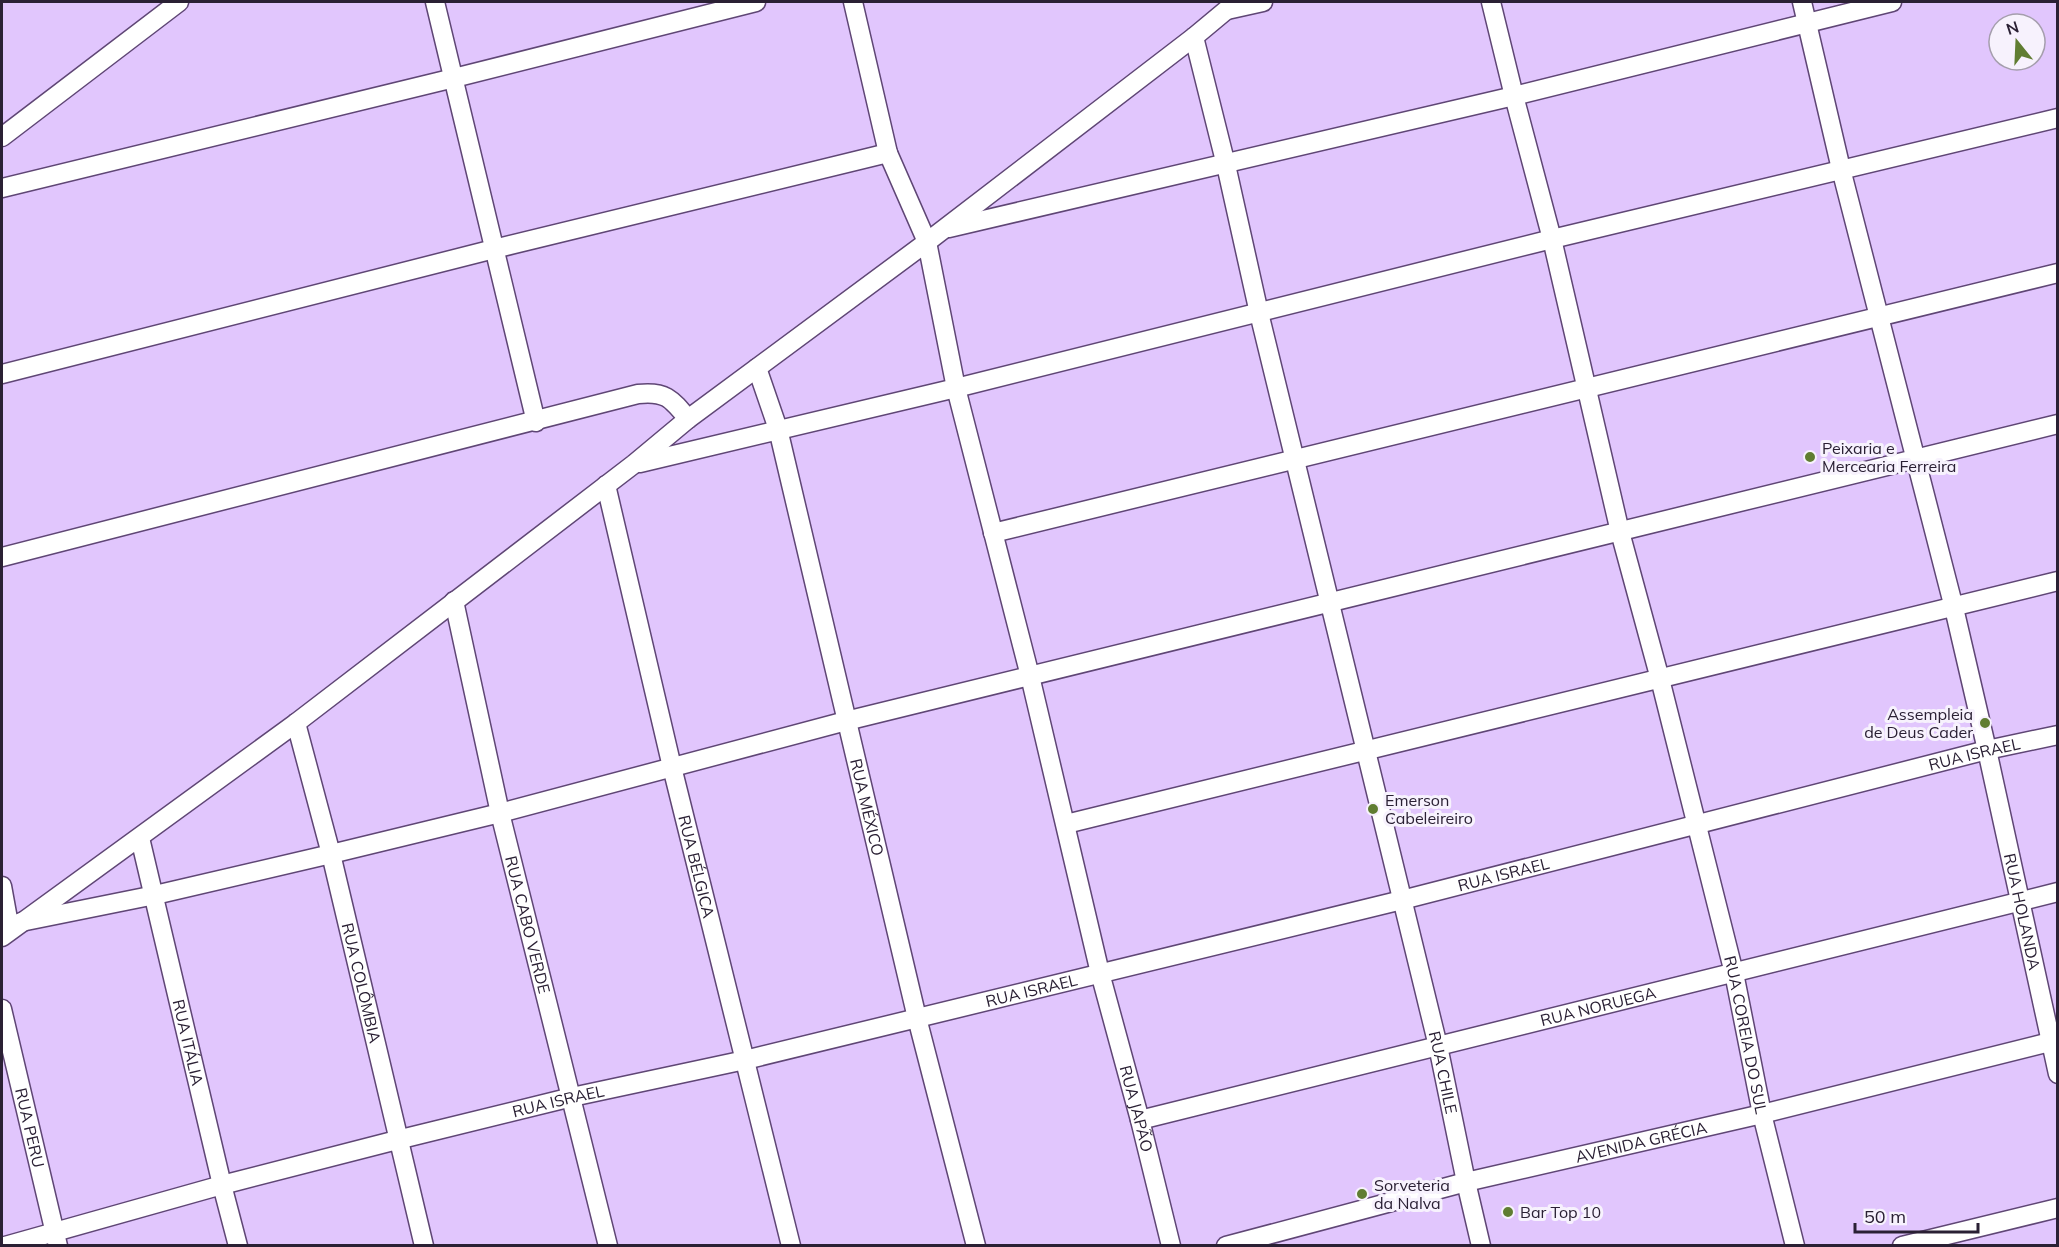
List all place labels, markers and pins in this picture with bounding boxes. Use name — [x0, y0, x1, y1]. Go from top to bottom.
place label: Peixaria e Mercearia Ferreira — [1822, 438, 1956, 476]
marker: Peixaria e Mercearia Ferreira — [1803, 450, 1817, 464]
place label: Assempleia de Deus Cader — [1864, 704, 1973, 742]
marker: Assempleia de Deus Cader — [1978, 716, 1992, 730]
place label: Emerson Cabeleireiro — [1385, 790, 1473, 828]
marker: Emerson Cabeleireiro — [1366, 802, 1380, 816]
place label: Sorveteria da Nalva — [1374, 1175, 1450, 1213]
marker: Sorveteria da Nalva — [1355, 1187, 1369, 1201]
place label: Bar Top 10 — [1520, 1202, 1601, 1222]
marker: Bar Top 10 — [1501, 1205, 1515, 1219]

